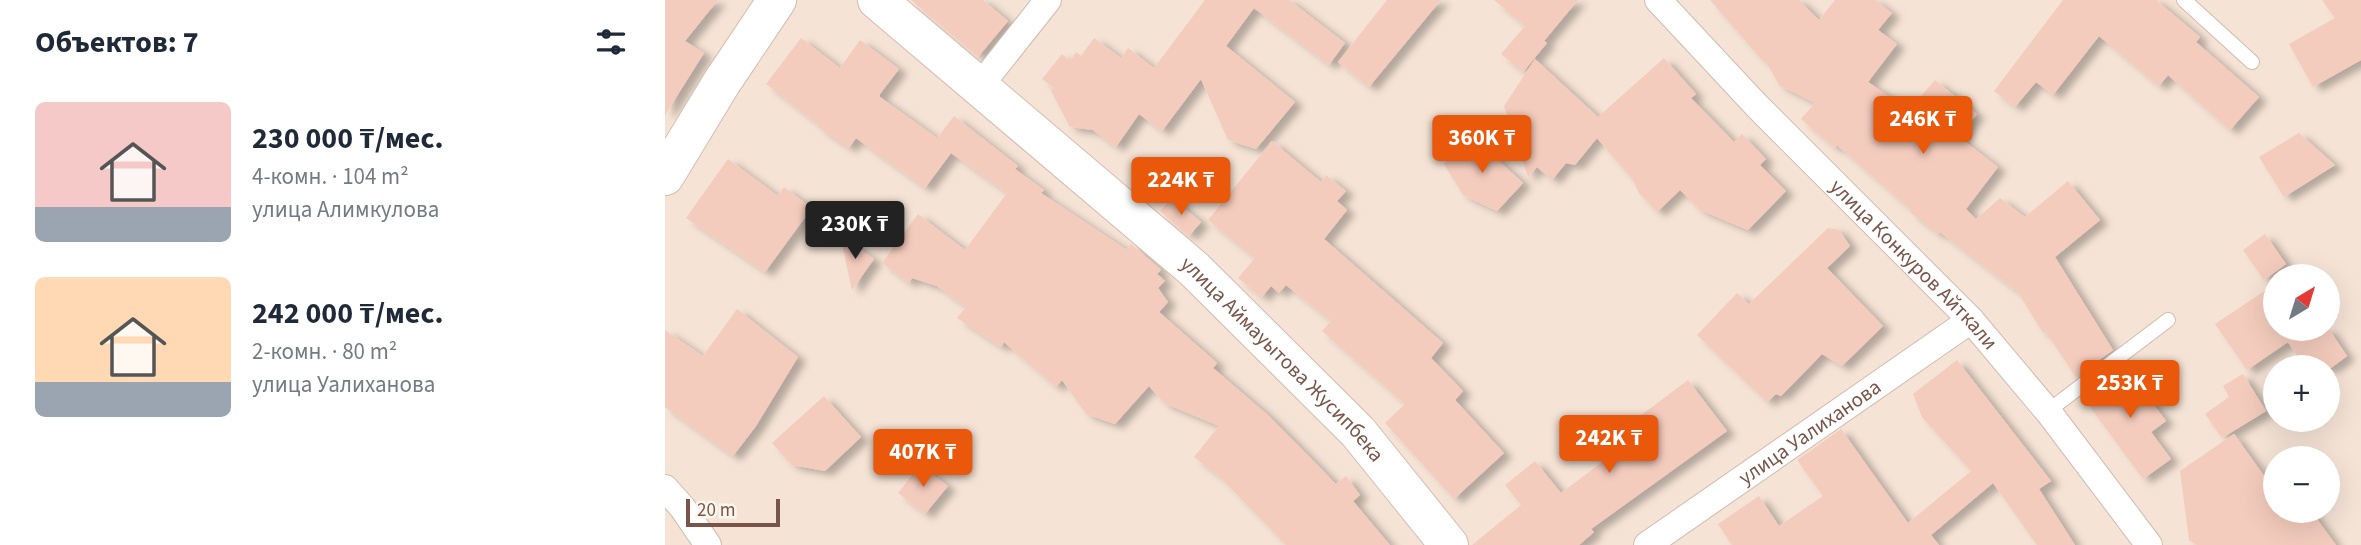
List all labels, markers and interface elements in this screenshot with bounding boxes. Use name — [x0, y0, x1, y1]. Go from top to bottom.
text: Объектов: 7 — [35, 21, 199, 64]
icon: filters — [592, 23, 630, 61]
pin: 246K ₸ — [1866, 96, 1980, 156]
text: 246K ₸ — [1889, 102, 1957, 135]
pin: 360K ₸ — [1425, 116, 1539, 175]
text: 230 000 ₸/мес. — [252, 117, 443, 160]
text: 360K ₸ — [1448, 121, 1516, 154]
icon: home — [91, 130, 175, 214]
pin: 224K ₸ — [1124, 158, 1238, 217]
text: 4-комн. · 104 m² — [252, 160, 409, 193]
text: 224K ₸ — [1147, 163, 1215, 196]
street label: улица Конкуров Айткали — [1823, 172, 2005, 356]
text: улица Алимкулова — [252, 193, 439, 226]
pin: 230K ₸ — [798, 202, 912, 261]
text: 230K ₸ — [821, 207, 889, 240]
street label: улица Аймауытова Жусипбека — [1174, 249, 1391, 468]
north arrow — [2263, 264, 2340, 341]
map controls — [2263, 264, 2340, 523]
text: 242 000 ₸/мес. — [252, 292, 443, 335]
icon: home — [91, 305, 175, 389]
text: 2-комн. · 80 m² — [252, 335, 397, 368]
button: + — [2263, 355, 2340, 432]
pin: 253K ₸ — [2073, 360, 2187, 420]
text: 253K ₸ — [2096, 366, 2164, 399]
text: улица Уалиханова — [252, 368, 435, 401]
street label: улица Уалиханова — [1732, 372, 1887, 492]
pin: 242K ₸ — [1552, 416, 1666, 475]
text: 242K ₸ — [1575, 421, 1643, 454]
pin: 407K ₸ — [866, 430, 980, 489]
text: 407K ₸ — [889, 435, 957, 468]
button: − — [2263, 446, 2340, 523]
scale bar — [686, 496, 781, 528]
text: 20 m — [697, 497, 735, 524]

